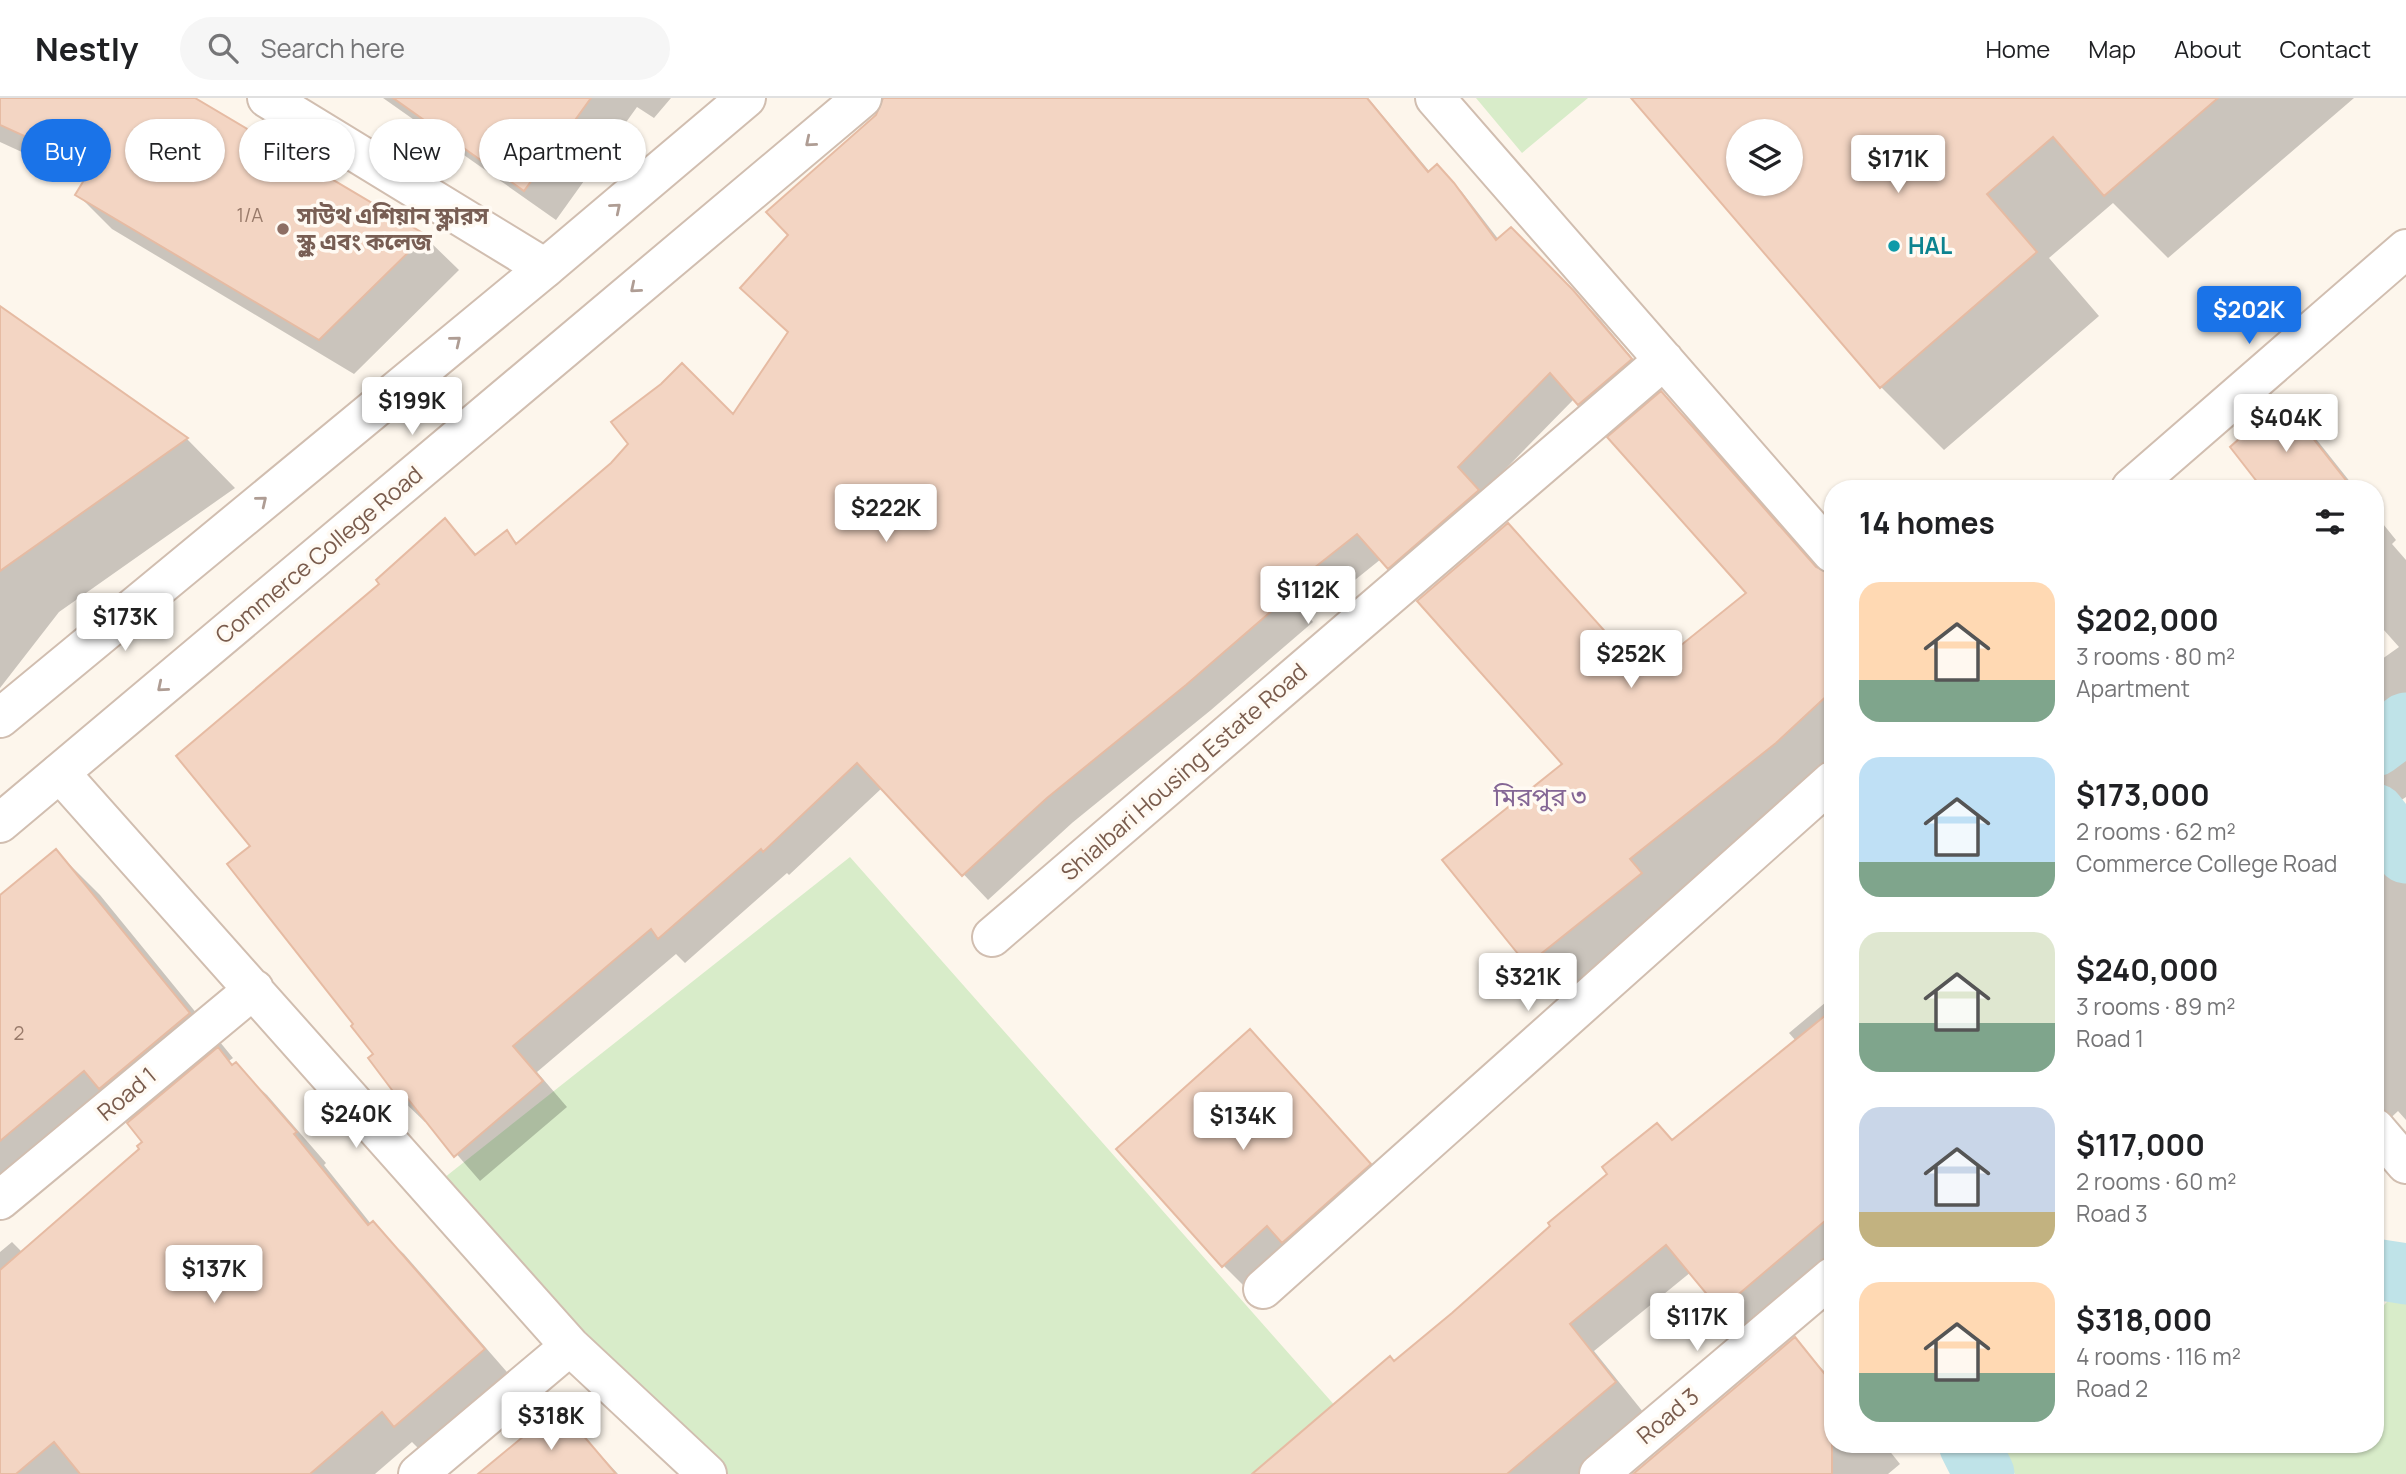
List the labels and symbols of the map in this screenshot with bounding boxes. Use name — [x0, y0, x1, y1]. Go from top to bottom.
one-way arrow — [805, 134, 818, 146]
pin: $171K — [1849, 136, 1947, 195]
place label: সাউথ এশিয়ান স্কলারস স্কুল এবং কলেজ — [296, 199, 490, 258]
house number: 1/A — [237, 202, 263, 228]
one-way arrow — [607, 204, 620, 216]
marker: সাউথ এশিয়ান স্কলারস স্কুল এবং কলেজ — [275, 221, 291, 237]
place label: HAL — [1908, 229, 1952, 261]
marker: HAL — [1886, 238, 1902, 254]
one-way arrow — [631, 280, 644, 292]
pin: $202K — [2200, 286, 2298, 346]
one-way arrow — [448, 337, 461, 349]
pin: $199K — [363, 378, 461, 437]
pin: $404K — [2237, 394, 2335, 454]
street label: Commerce College Road — [208, 458, 429, 650]
pin: $222K — [837, 484, 935, 544]
one-way arrow — [254, 497, 266, 510]
pin: $112K — [1259, 566, 1357, 626]
pin: $173K — [76, 594, 174, 653]
pin: $252K — [1582, 630, 1680, 690]
street label: Shialbari Housing Estate Road — [1053, 655, 1313, 887]
one-way arrow — [157, 679, 170, 691]
district label: মিরপুর ৩ — [1492, 778, 1587, 814]
pin: $321K — [1479, 954, 1577, 1013]
house number: 2 — [14, 1020, 24, 1046]
street label: Road 1 — [90, 1059, 163, 1127]
pin: $240K — [307, 1090, 405, 1150]
pin: $134K — [1194, 1093, 1292, 1152]
pin: $137K — [165, 1246, 263, 1305]
pin: $117K — [1648, 1294, 1746, 1353]
street label: Road 3 — [1630, 1380, 1705, 1451]
pin: $318K — [502, 1392, 600, 1452]

